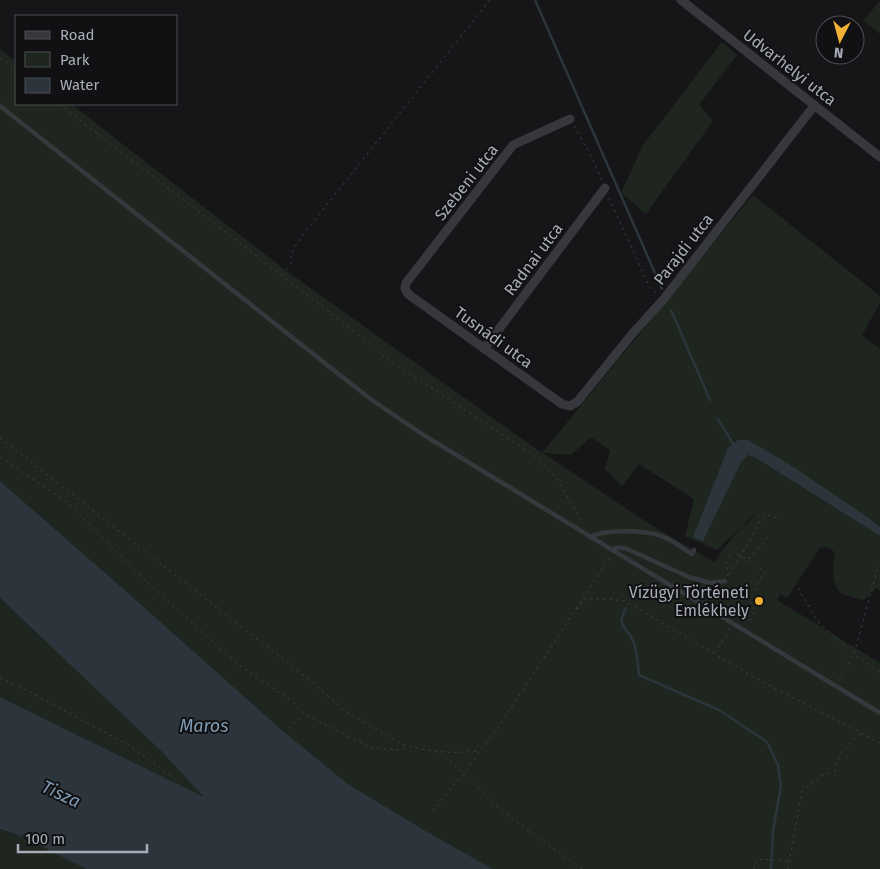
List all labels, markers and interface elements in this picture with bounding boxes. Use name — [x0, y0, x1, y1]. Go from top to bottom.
legend — [15, 15, 178, 105]
north arrow — [815, 15, 865, 65]
street label: Udvarhelyi utca — [739, 25, 840, 110]
text: Road — [60, 26, 95, 44]
text: N — [833, 43, 844, 61]
text: Park — [60, 51, 90, 69]
text: Water — [60, 76, 99, 94]
street label: Szebeni utca — [431, 140, 502, 224]
street label: Parajdi utca — [650, 210, 717, 289]
street label: Radnai utca — [500, 219, 567, 299]
street label: Tusnádi utca — [451, 303, 536, 372]
place label: Vízügyi Történeti Emlékhely — [629, 583, 749, 620]
marker: Vízügyi Történeti Emlékhely — [753, 595, 765, 607]
water label: Maros — [179, 715, 229, 737]
water label: Tisza — [38, 775, 84, 813]
scale bar — [18, 822, 146, 854]
text: 100 m — [25, 830, 65, 848]

